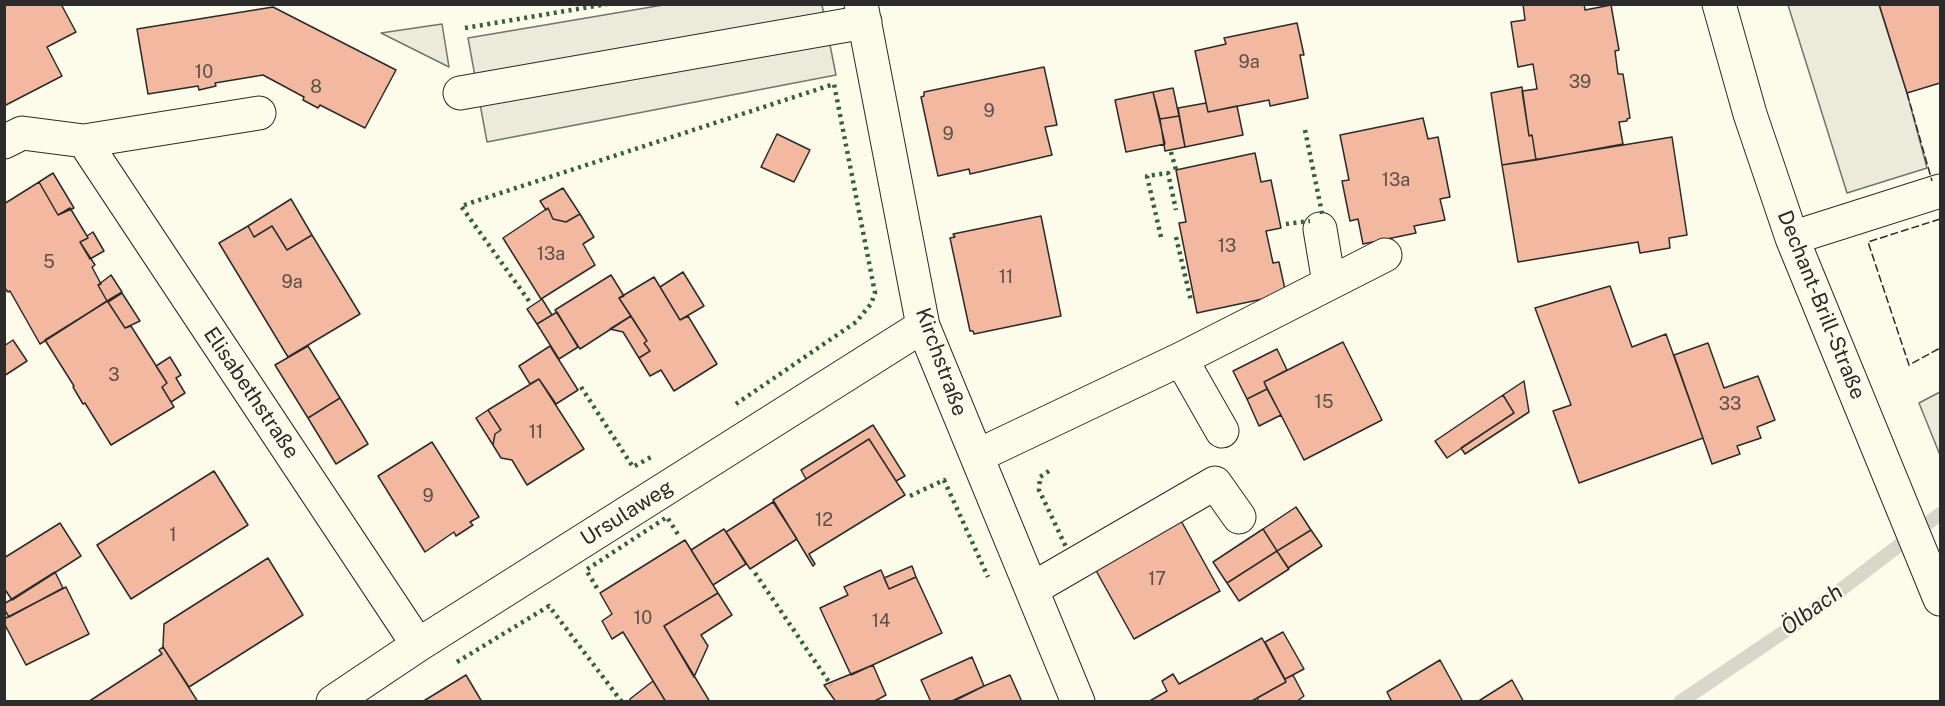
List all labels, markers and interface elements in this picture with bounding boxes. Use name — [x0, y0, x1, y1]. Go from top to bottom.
house number: 9a — [1238, 51, 1260, 73]
house number: 10 — [195, 61, 213, 83]
house number: 39 — [1569, 71, 1591, 93]
house number: 8 — [310, 76, 322, 98]
house number: 9 — [983, 100, 995, 122]
house number: 9 — [942, 123, 954, 145]
house number: 13a — [1382, 169, 1410, 191]
street label: Dechant-Brill-Straße — [1772, 207, 1870, 403]
house number: 13 — [1218, 235, 1236, 257]
house number: 13a — [537, 243, 565, 265]
house number: 5 — [43, 251, 55, 273]
house number: 11 — [999, 266, 1013, 288]
house number: 9a — [281, 271, 303, 293]
street label: Kirchstraße — [910, 304, 972, 420]
street label: Elisabethstraße — [198, 323, 304, 463]
house number: 3 — [108, 364, 120, 386]
house number: 15 — [1315, 391, 1333, 413]
house number: 33 — [1719, 393, 1741, 415]
house number: 11 — [529, 421, 543, 443]
street label: Ursulaweg — [576, 475, 678, 551]
house number: 9 — [422, 485, 434, 507]
house number: 12 — [815, 509, 833, 531]
house number: 1 — [169, 524, 177, 546]
house number: 17 — [1148, 568, 1166, 590]
water label: Ölbach — [1776, 579, 1848, 641]
house number: 10 — [634, 607, 652, 629]
house number: 14 — [872, 610, 890, 632]

